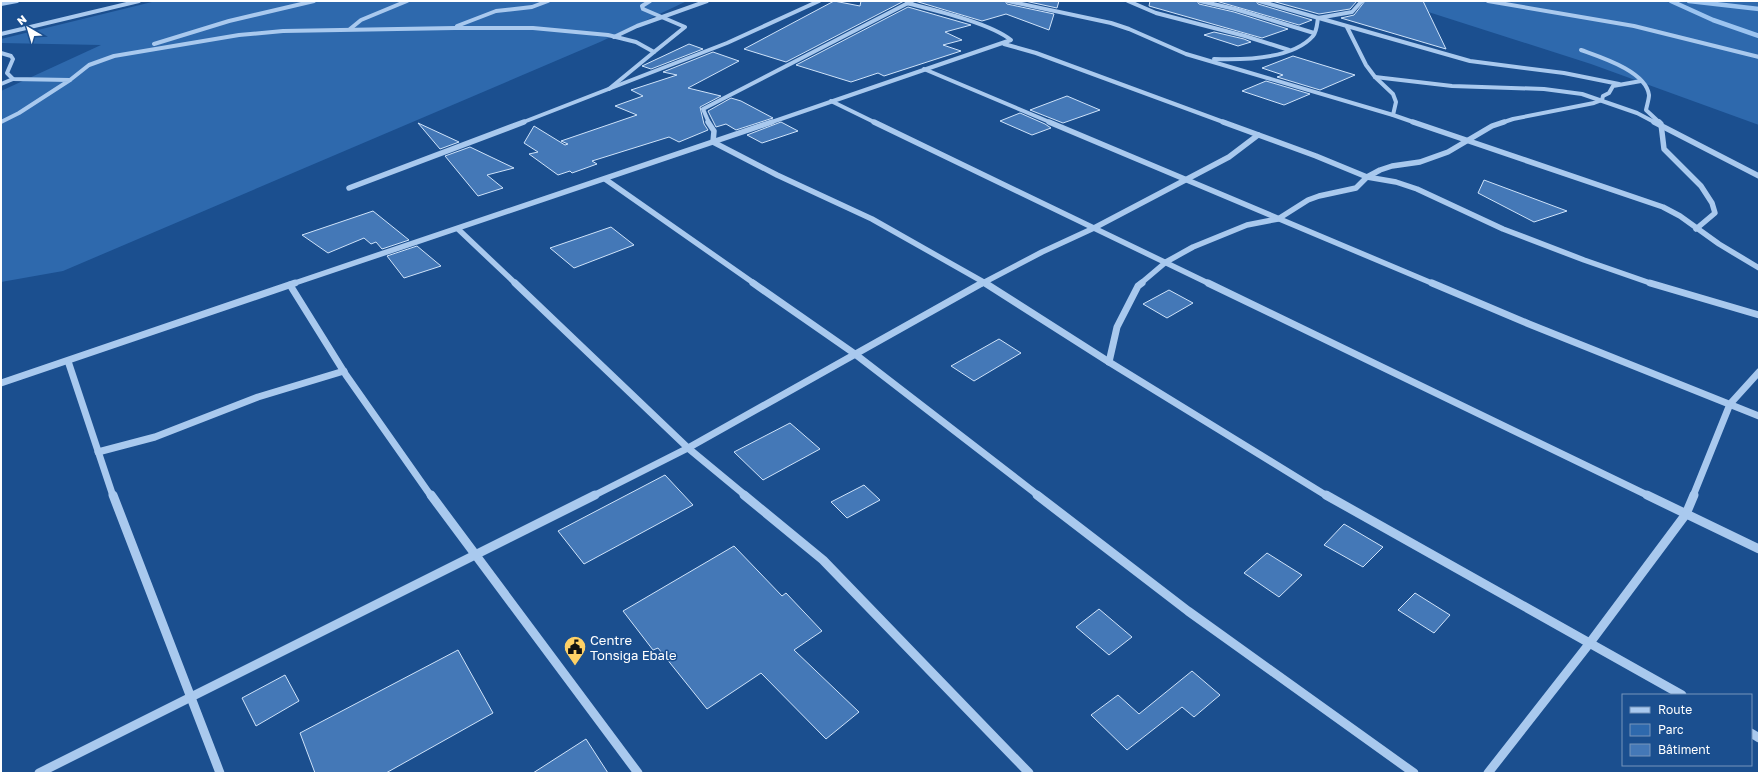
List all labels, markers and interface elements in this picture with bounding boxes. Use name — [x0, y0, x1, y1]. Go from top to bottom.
north arrow — [8, 8, 48, 48]
text: N — [14, 12, 29, 27]
place label: Centre Tonsiga Ebale — [590, 632, 677, 663]
public building icon: Centre Tonsiga Ebale — [562, 634, 588, 667]
legend — [1622, 694, 1752, 766]
text: Route — [1658, 702, 1692, 717]
text: Parc — [1658, 722, 1684, 737]
text: Bâtiment — [1658, 742, 1711, 757]

